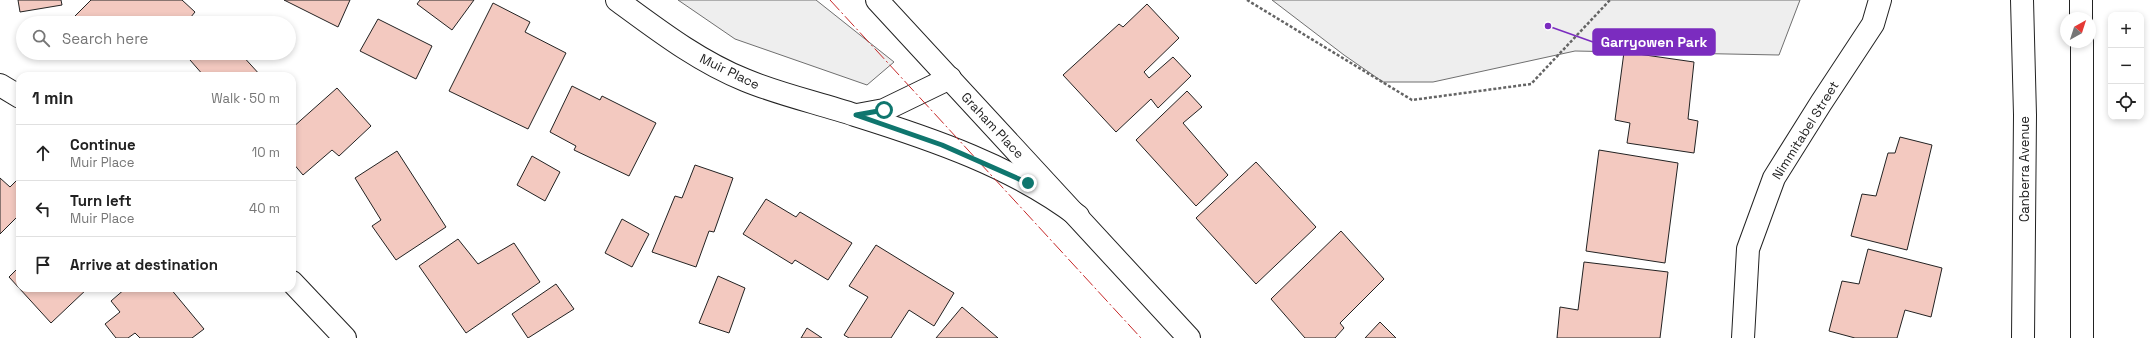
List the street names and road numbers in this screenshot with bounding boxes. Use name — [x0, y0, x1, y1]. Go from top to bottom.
street label: Muir Place — [697, 50, 762, 93]
street label: Nimmitabel Street — [1768, 78, 1843, 183]
street label: Graham Place — [958, 89, 1028, 162]
street label: Canberra Avenue — [2016, 116, 2033, 222]

